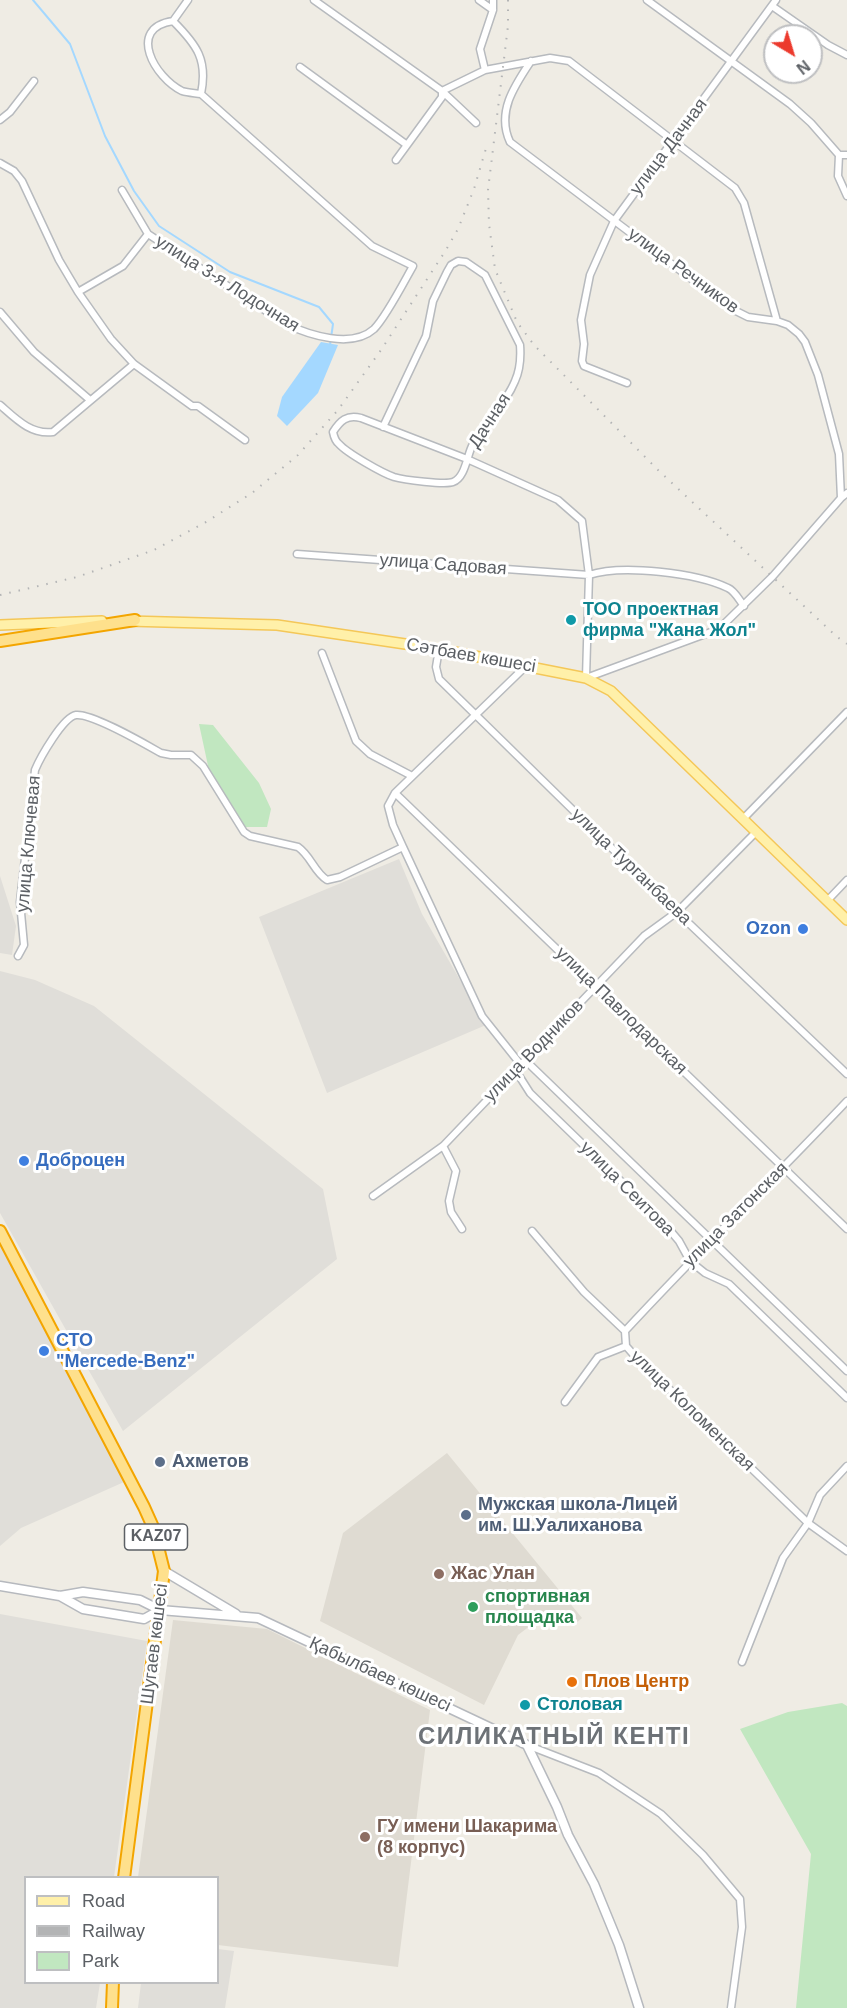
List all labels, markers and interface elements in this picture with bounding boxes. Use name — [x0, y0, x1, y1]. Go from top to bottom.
north arrow — [763, 24, 823, 84]
text: N — [793, 57, 813, 77]
street label: улица Дачная — [626, 94, 712, 200]
street label: улица Речников — [623, 223, 743, 319]
street label: улица 3-я Лодочная — [151, 231, 303, 337]
street label: Дачная — [464, 390, 516, 452]
street label: улица Садовая — [379, 550, 507, 580]
place label: ТОО проектная фирма "Жана Жол" — [583, 599, 756, 642]
marker: ТОО проектная фирма "Жана Жол" — [564, 613, 578, 627]
street label: Сәтбаев көшесі — [405, 634, 537, 678]
street label: улица Ключевая — [12, 775, 46, 913]
street label: улица Турганбаева — [566, 804, 696, 930]
place label: Ozon — [746, 918, 791, 940]
marker: Ozon — [796, 922, 810, 936]
street label: улица Павлодарская — [551, 943, 691, 1079]
street label: улица Водников — [480, 995, 588, 1107]
street label: улица Сеитова — [575, 1137, 679, 1241]
place label: Доброцен — [36, 1150, 125, 1172]
marker: Доброцен — [17, 1154, 31, 1168]
street label: улица Затонская — [679, 1158, 793, 1272]
place label: СТО "Mercede-Benz" — [56, 1330, 195, 1372]
marker: СТО "Mercede-Benz" — [37, 1344, 51, 1358]
street label: улица Коломенская — [625, 1346, 759, 1476]
place label: Ахметов — [172, 1451, 249, 1473]
marker: Ахметов — [153, 1455, 167, 1469]
place label: Мужская школа-Лицей им. Ш.Уалиханова — [478, 1494, 678, 1537]
marker: Мужская школа-Лицей им. Ш.Уалиханова — [459, 1508, 473, 1522]
road number: KAZ07 — [124, 1524, 188, 1550]
place label: Жас Улан — [451, 1563, 535, 1585]
marker: Жас Улан — [432, 1567, 446, 1581]
street label: Шугаев көшесі — [137, 1582, 173, 1706]
place label: спортивная площадка — [485, 1586, 590, 1628]
marker: спортивная площадка — [466, 1600, 480, 1614]
street label: Қабылбаев көшесі — [306, 1633, 454, 1717]
place label: Плов Центр — [584, 1671, 689, 1693]
marker: Плов Центр — [565, 1675, 579, 1689]
place label: Столовая — [537, 1694, 623, 1716]
marker: Столовая — [518, 1698, 532, 1712]
district label: СИЛИКАТНЫЙ КЕНТІ — [418, 1723, 690, 1751]
place label: ГУ имени Шакарима (8 корпус) — [377, 1816, 557, 1858]
marker: ГУ имени Шакарима (8 корпус) — [358, 1830, 372, 1844]
legend — [24, 1876, 219, 1984]
text: Road — [82, 1891, 125, 1911]
text: Railway — [82, 1921, 145, 1941]
text: Park — [82, 1951, 119, 1971]

